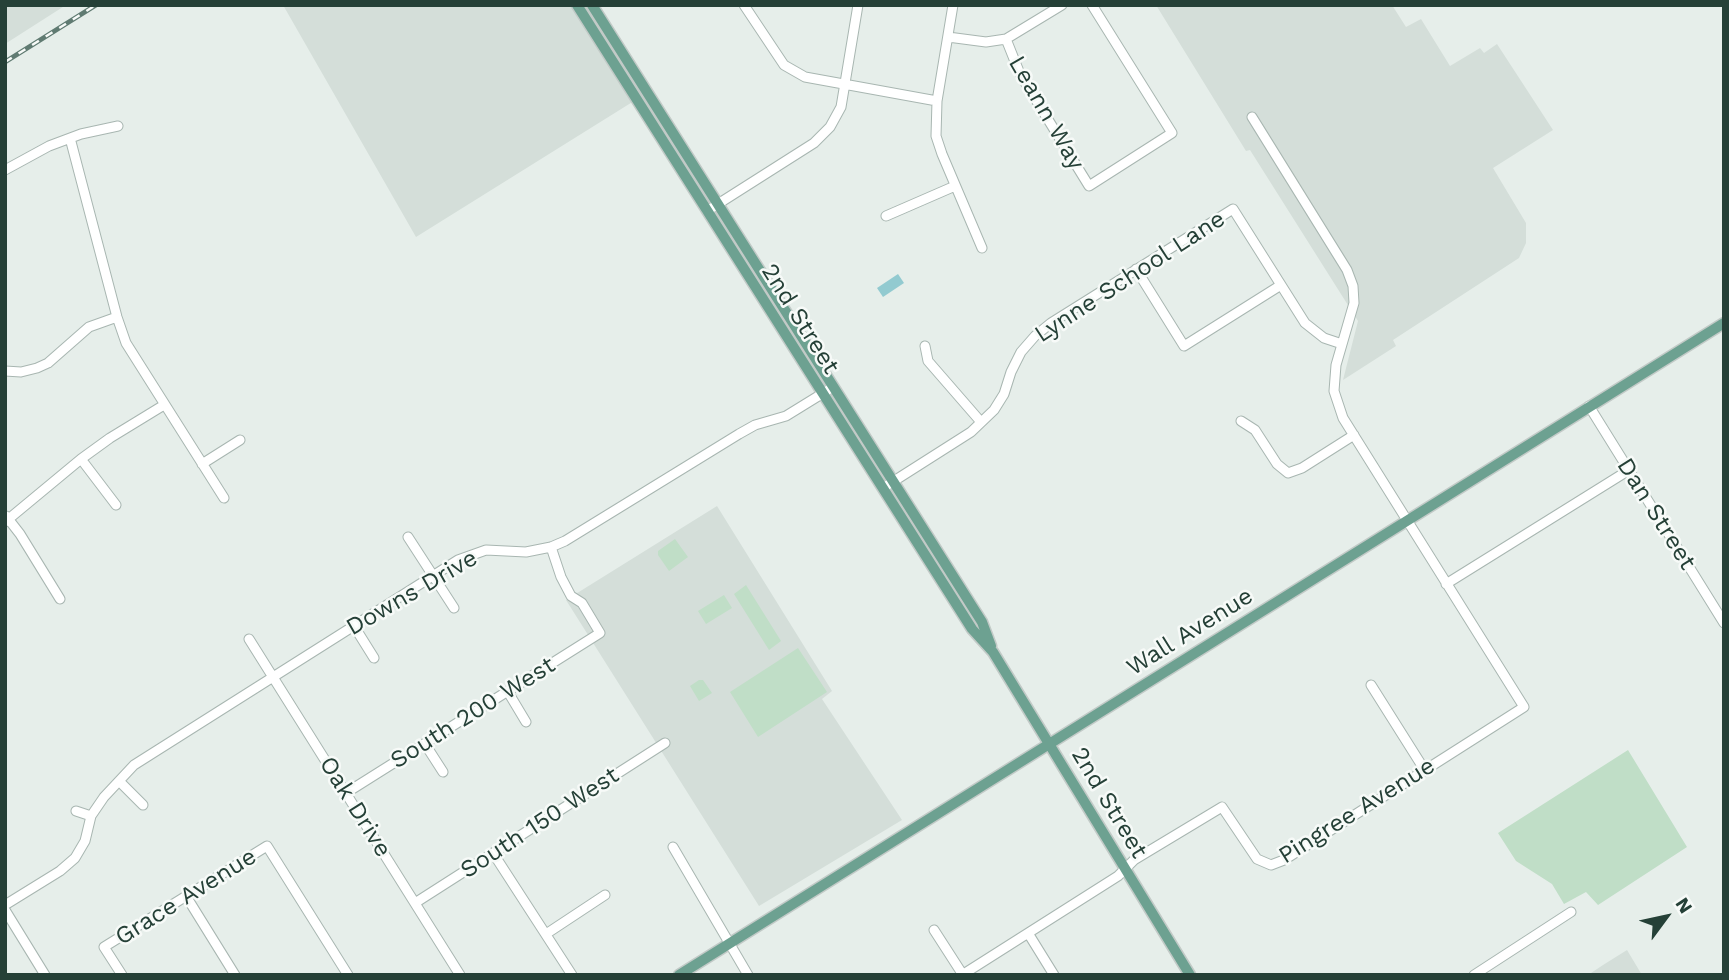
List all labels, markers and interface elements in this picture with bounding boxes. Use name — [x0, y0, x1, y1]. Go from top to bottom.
street label: Leann Way — [1002, 51, 1090, 175]
street label: Lynne School Lane — [1029, 205, 1231, 349]
street label: 2nd Street — [755, 259, 845, 379]
street label: Dan Street — [1610, 453, 1702, 575]
street label: Downs Drive — [341, 544, 483, 642]
street label: Wall Avenue — [1122, 582, 1258, 682]
street label: South 200 West — [385, 651, 561, 775]
street label: 2nd Street — [1065, 742, 1153, 864]
street label: Oak Drive — [313, 751, 397, 863]
street label: Pingree Avenue — [1274, 751, 1440, 871]
street label: South 150 West — [455, 761, 625, 885]
street label: Grace Avenue — [110, 842, 262, 952]
north arrow — [1631, 882, 1701, 952]
text: N — [1671, 893, 1698, 917]

